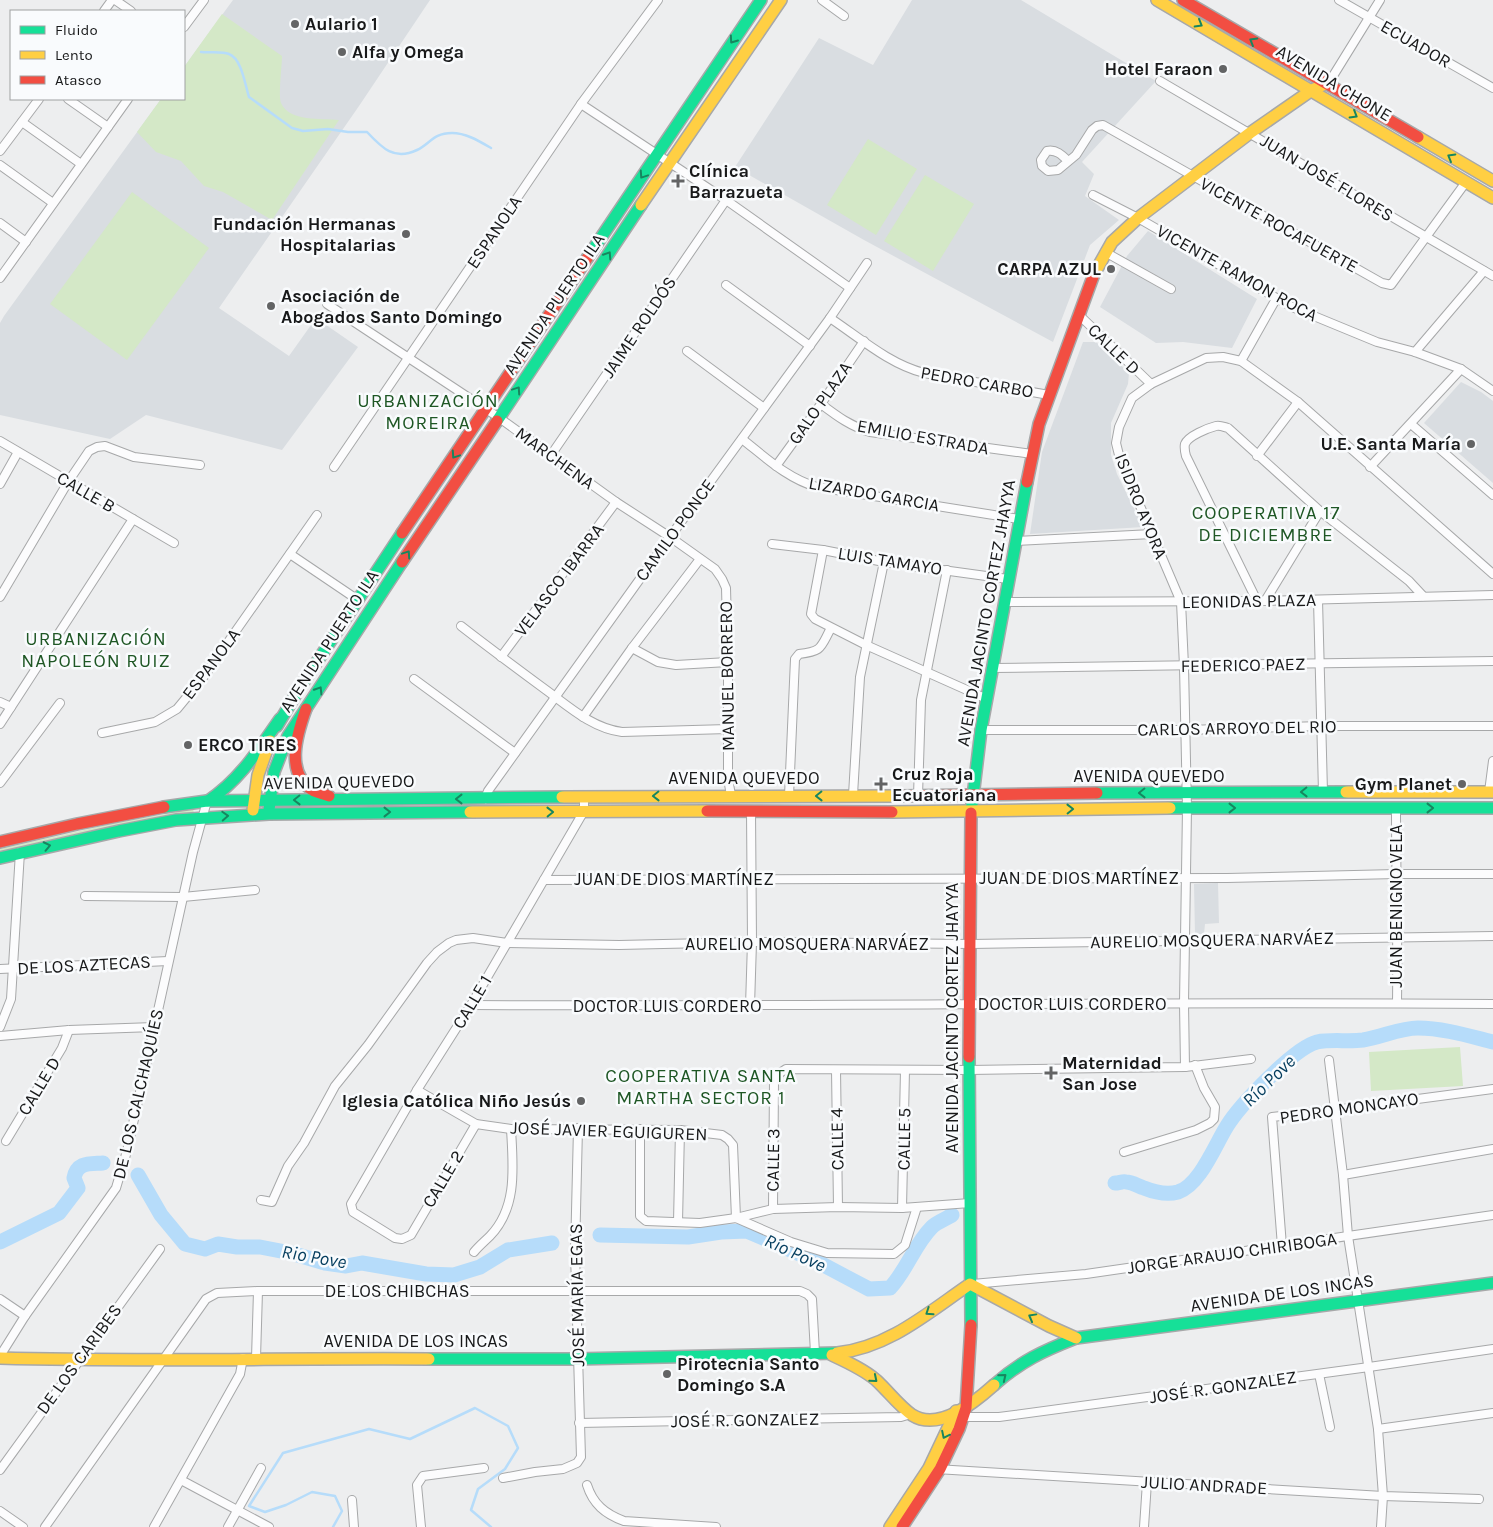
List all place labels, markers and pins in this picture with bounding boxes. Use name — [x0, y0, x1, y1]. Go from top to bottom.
place label: Aulario 1 — [305, 13, 378, 35]
marker: Aulario 1 — [289, 18, 301, 30]
place label: Alfa y Omega — [352, 41, 464, 63]
marker: Alfa y Omega — [336, 46, 348, 58]
place label: Hotel Faraon — [1105, 58, 1213, 80]
marker: Hotel Faraon — [1217, 63, 1229, 75]
place label: Clínica Barrazueta — [689, 160, 783, 203]
marker: Clínica Barrazueta — [671, 174, 685, 188]
place label: Fundación Hermanas Hospitalarias — [213, 213, 396, 256]
marker: Fundación Hermanas Hospitalarias — [400, 228, 412, 240]
place label: CARPA AZUL — [997, 258, 1101, 280]
marker: CARPA AZUL — [1105, 263, 1117, 275]
place label: Asociación de Abogados Santo Domingo — [281, 285, 502, 328]
marker: Asociación de Abogados Santo Domingo — [265, 300, 277, 312]
place label: U.E. Santa María — [1321, 433, 1461, 455]
marker: U.E. Santa María — [1465, 438, 1477, 450]
place label: ERCO TIRES — [198, 734, 297, 756]
marker: ERCO TIRES — [182, 739, 194, 751]
place label: Cruz Roja Ecuatoriana — [892, 763, 996, 806]
place label: Gym Planet — [1355, 773, 1452, 795]
marker: Cruz Roja Ecuatoriana — [874, 777, 888, 791]
marker: Gym Planet — [1456, 778, 1468, 790]
place label: Maternidad San Jose — [1062, 1052, 1162, 1095]
marker: Maternidad San Jose — [1044, 1066, 1058, 1080]
place label: Iglesia Católica Niño Jesús — [342, 1090, 571, 1112]
marker: Iglesia Católica Niño Jesús — [575, 1095, 587, 1107]
place label: Pirotecnia Santo Domingo S.A — [677, 1353, 820, 1396]
marker: Pirotecnia Santo Domingo S.A — [661, 1368, 673, 1380]

